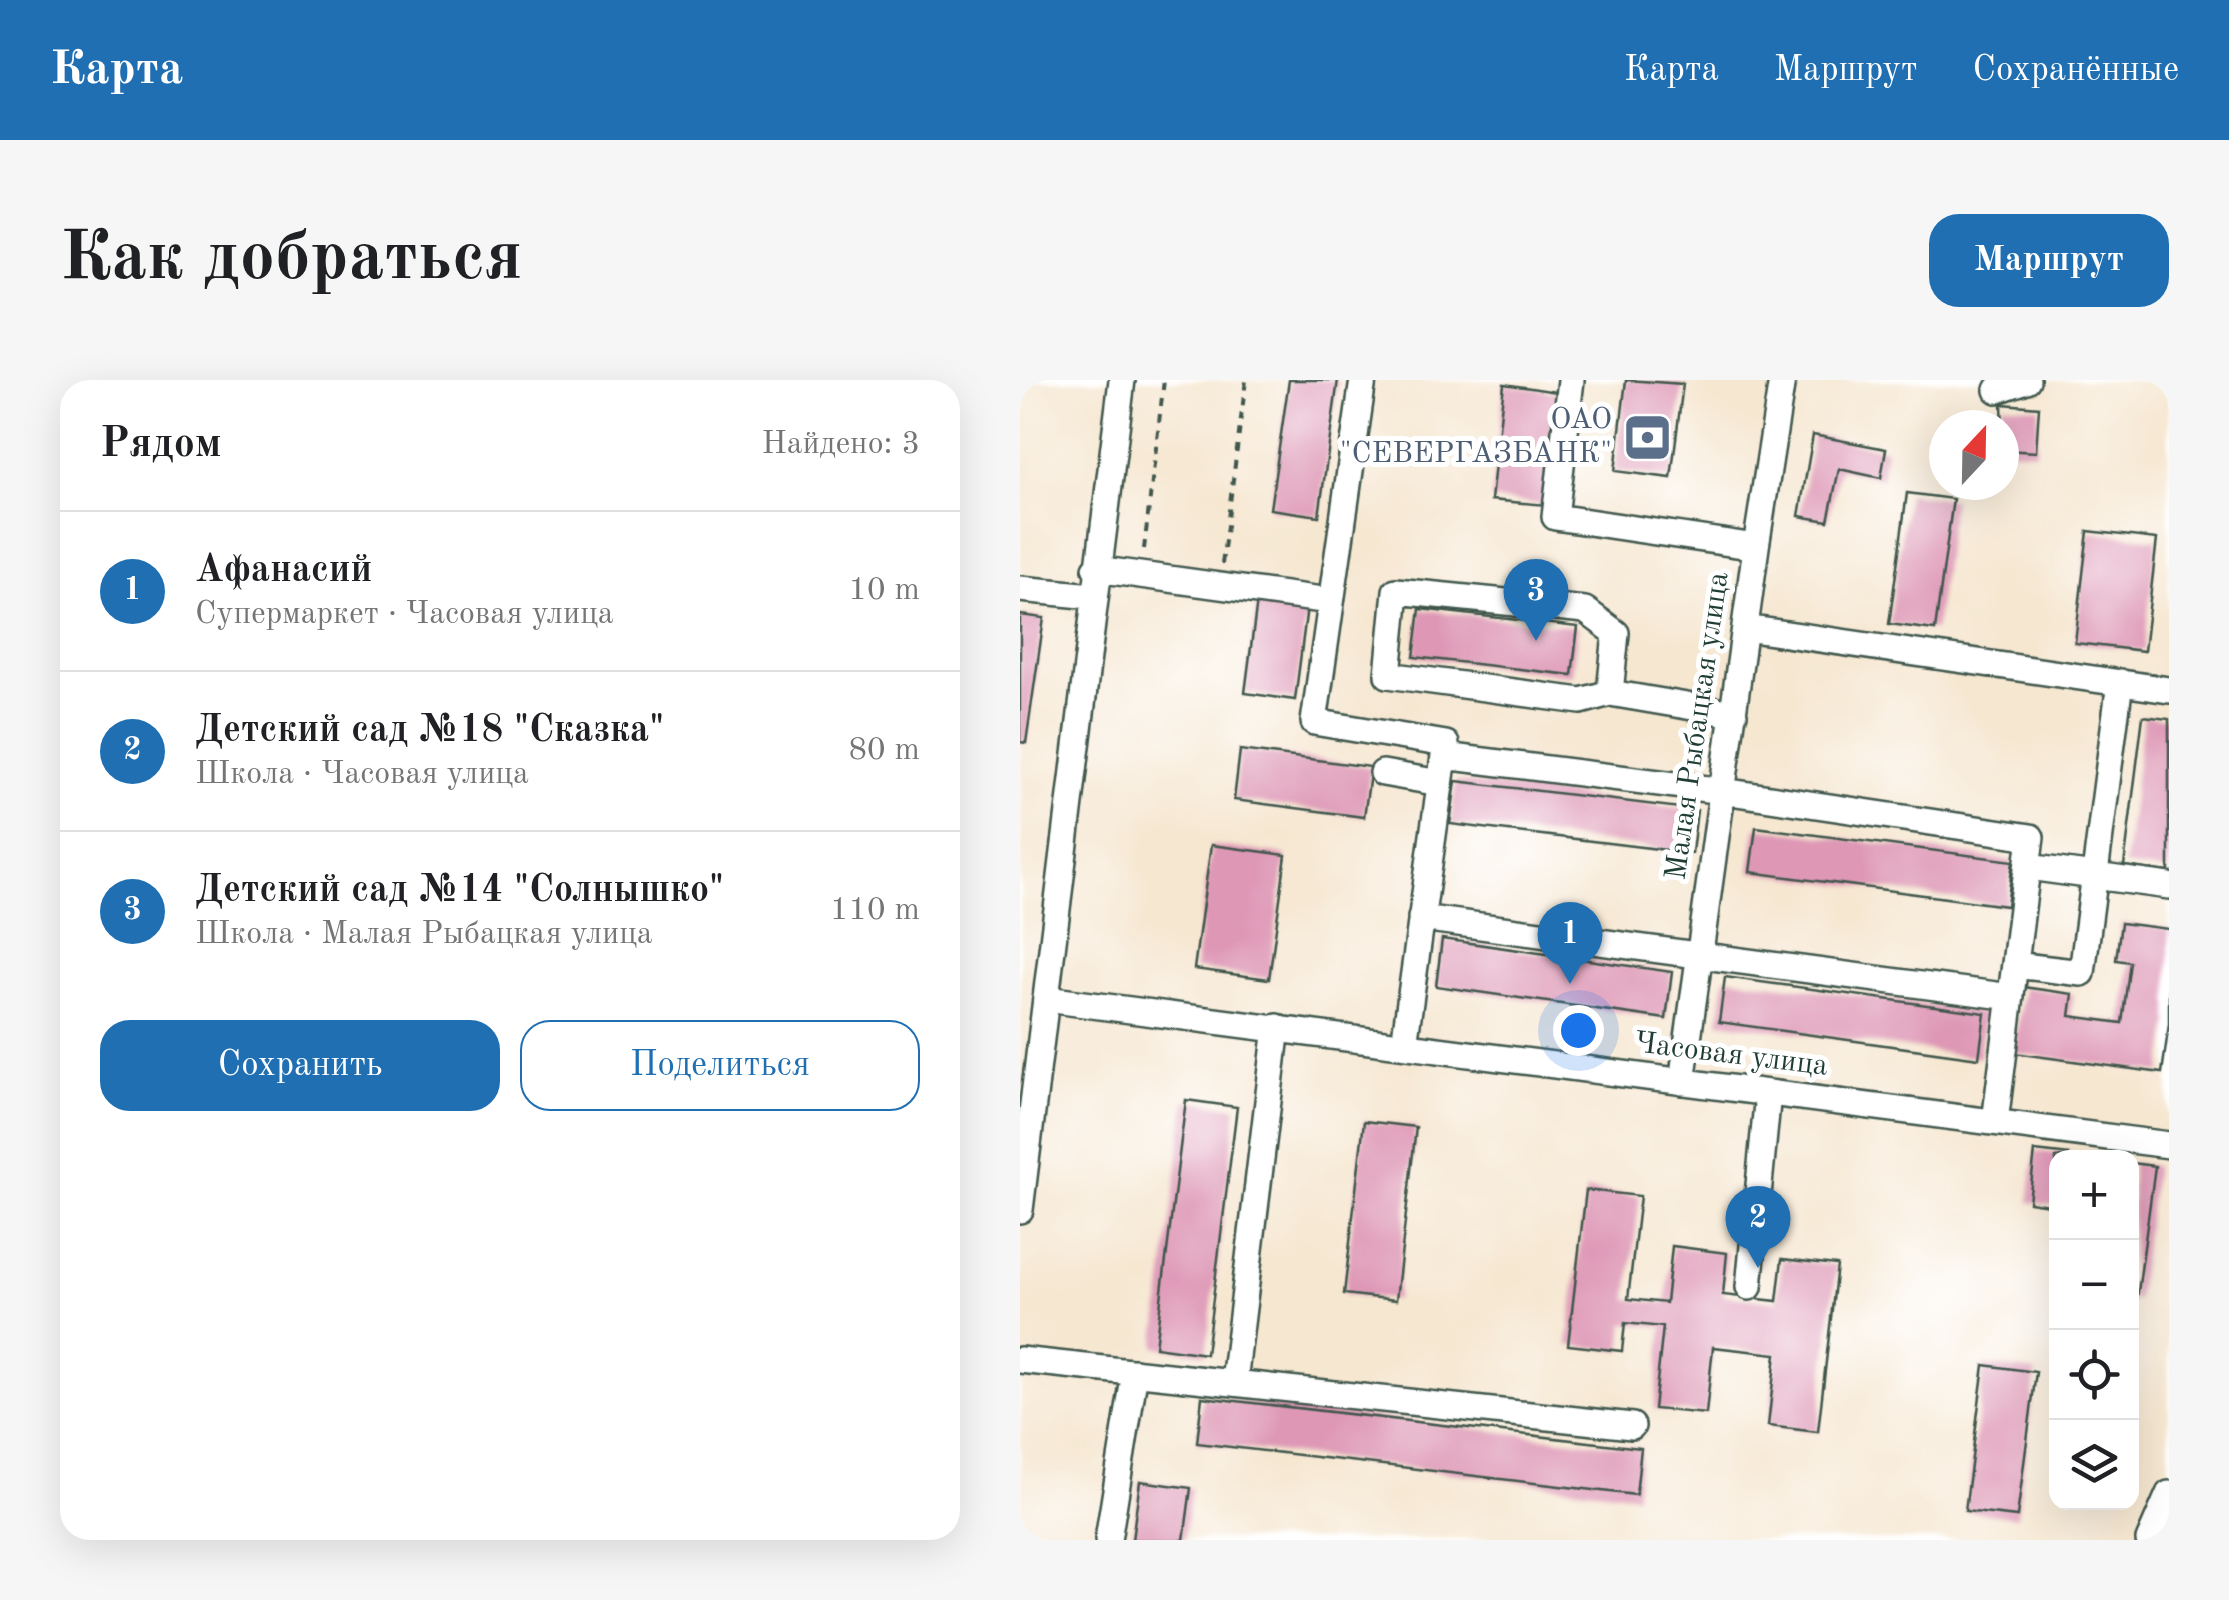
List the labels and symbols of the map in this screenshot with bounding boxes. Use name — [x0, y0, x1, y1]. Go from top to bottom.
place label: ОАО "СЕВЕРГАЗБАНК" — [1340, 405, 1612, 469]
north arrow — [1929, 410, 2019, 500]
bank icon: ОАО "СЕВЕРГАЗБАНК" — [1621, 411, 1673, 463]
pin: 3 — [1504, 558, 1568, 641]
street label: Малая Рыбацкая улица — [1662, 570, 1735, 882]
pin: 1 — [1538, 902, 1602, 984]
your location — [1553, 1005, 1604, 1056]
street label: Часовая улица — [1633, 1028, 1830, 1082]
pin: 2 — [1726, 1186, 1790, 1268]

